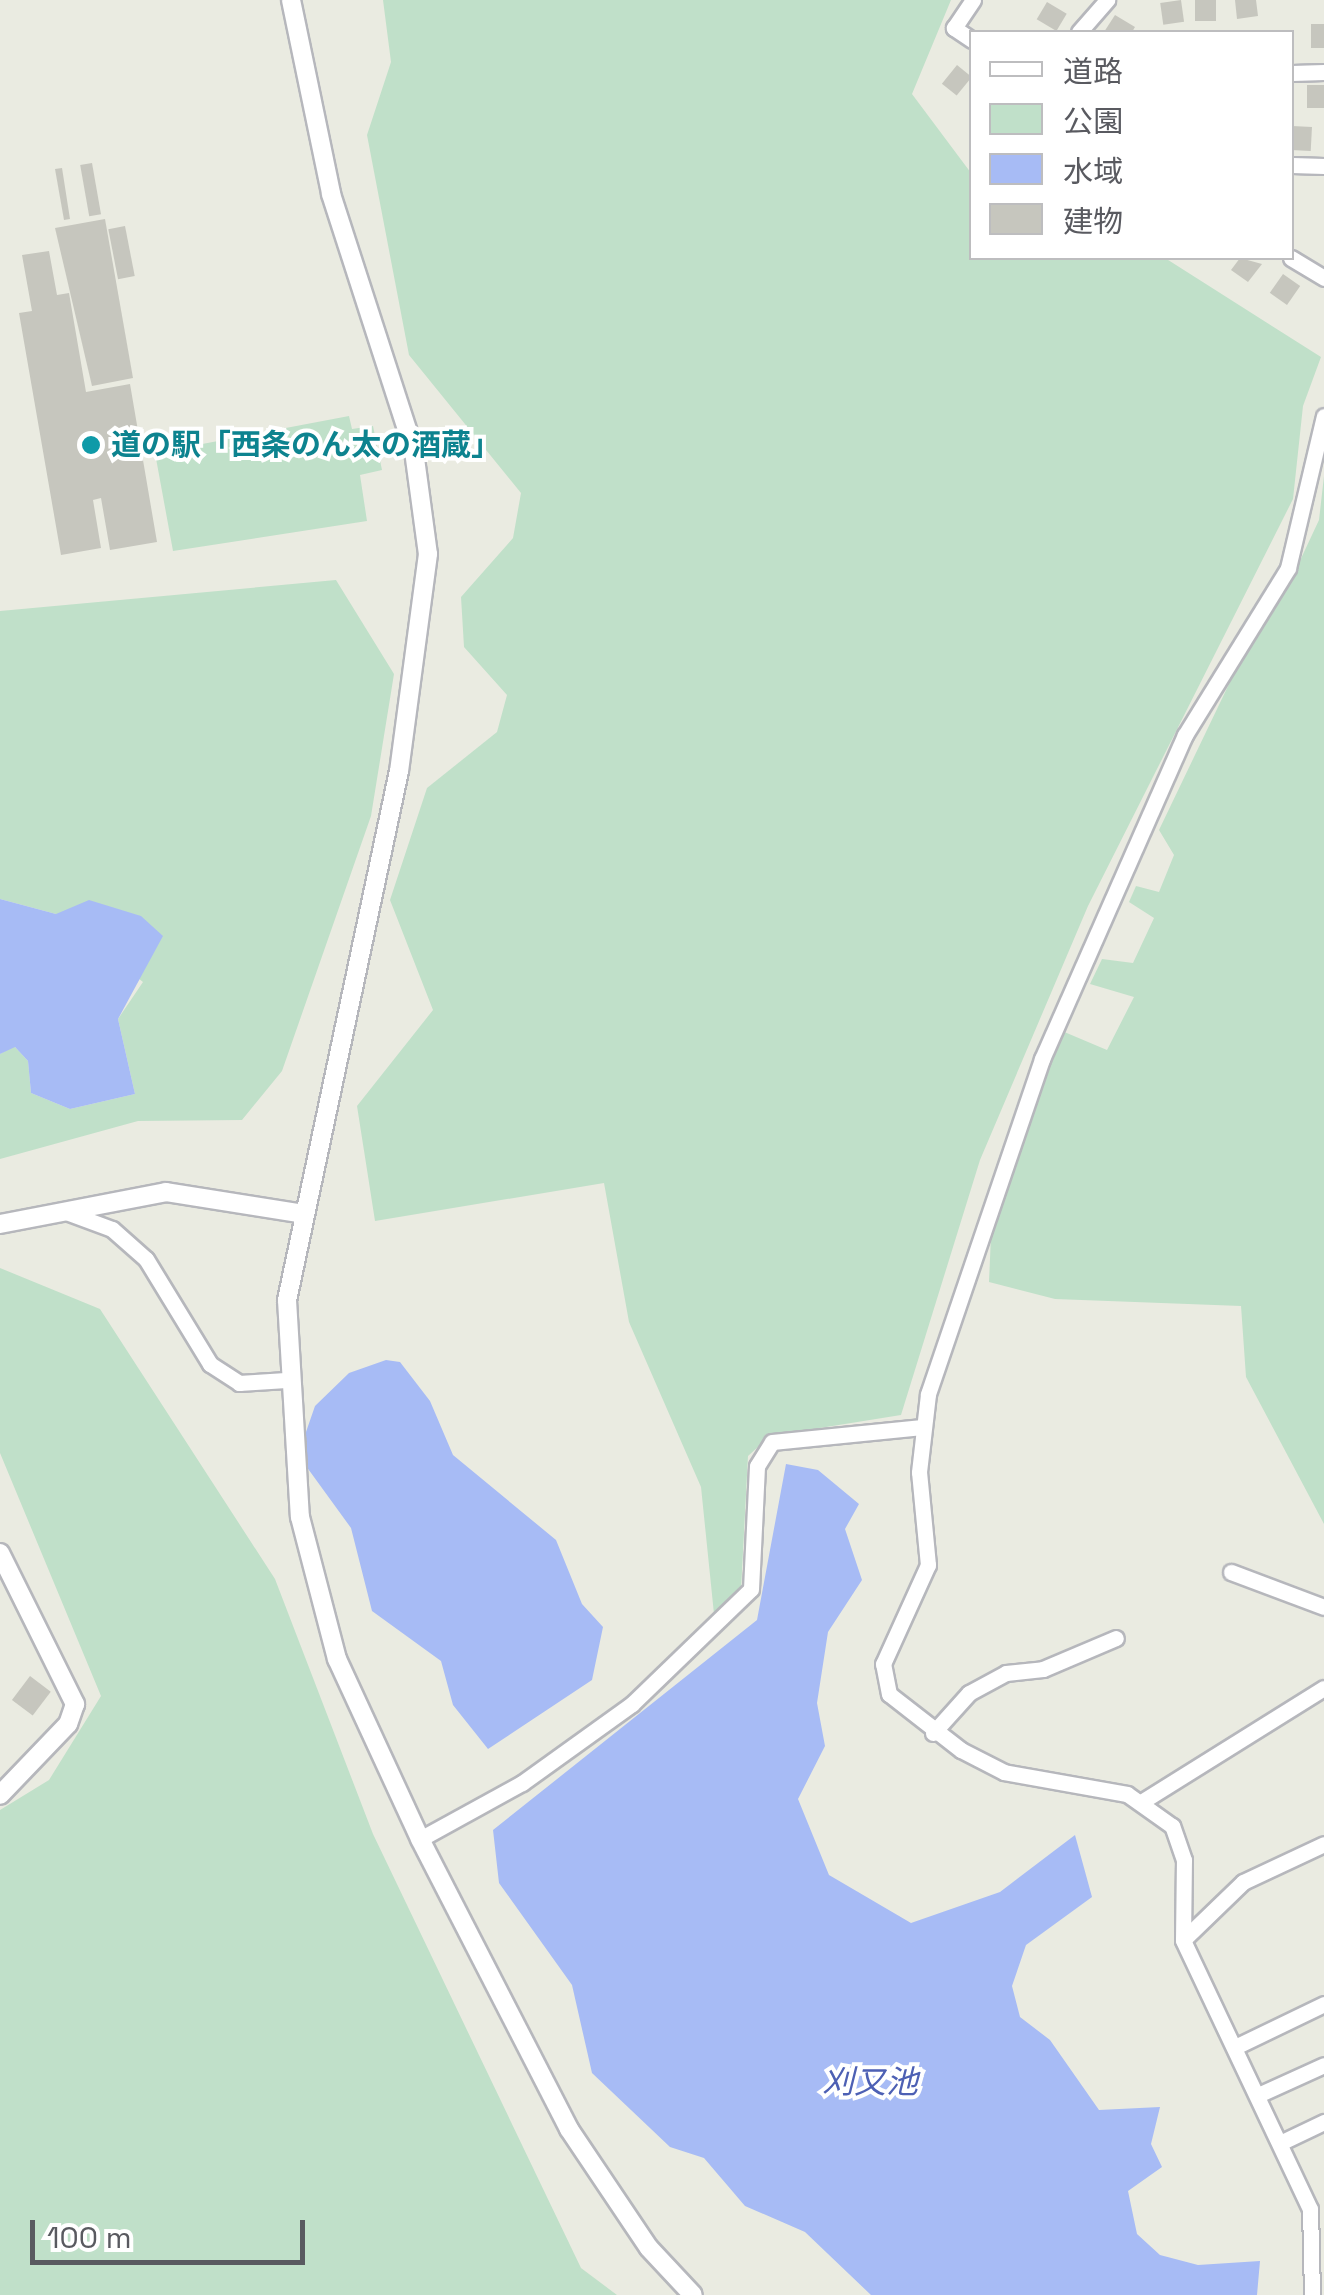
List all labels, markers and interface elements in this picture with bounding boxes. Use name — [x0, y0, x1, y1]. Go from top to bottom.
legend — [969, 30, 1294, 260]
text: 道路 — [1063, 52, 1123, 91]
text: 公園 — [1063, 102, 1123, 141]
text: 水域 — [1063, 152, 1123, 191]
text: 建物 — [1063, 202, 1123, 241]
place label: 道の駅「西条のん太の酒蔵」 — [111, 427, 501, 463]
marker: 道の駅「西条のん太の酒蔵」 — [80, 434, 102, 456]
water label: 刈又池 — [822, 2063, 918, 2101]
scale bar — [35, 2200, 310, 2262]
text: 100 m — [47, 2218, 132, 2257]

